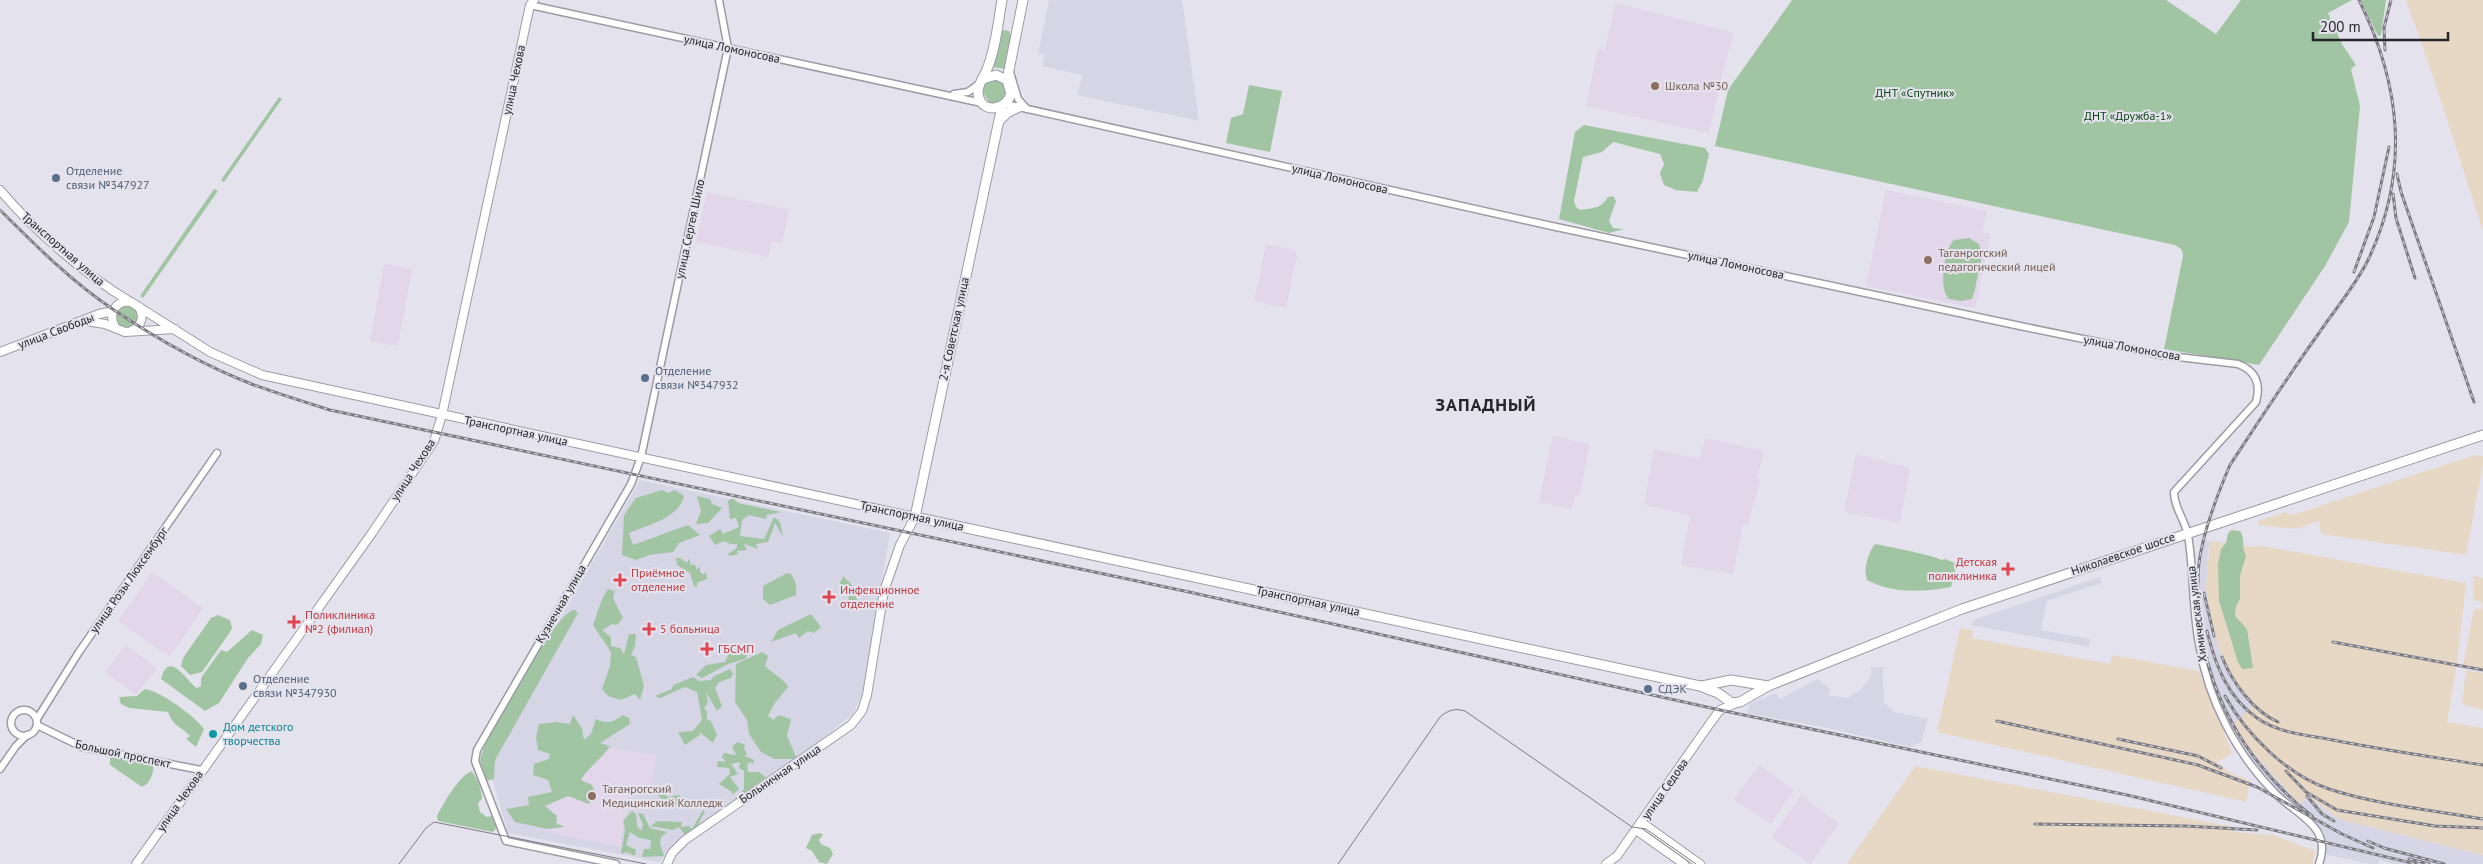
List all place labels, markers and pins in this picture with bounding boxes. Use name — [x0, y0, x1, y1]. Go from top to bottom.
place label: Школа №30 — [1665, 78, 1728, 93]
marker: Школа №30 — [1649, 80, 1661, 92]
place label: Отделение связи №347927 — [66, 163, 150, 192]
marker: Отделение связи №347927 — [50, 172, 62, 184]
place label: Таганрогский педагогический лицей — [1938, 245, 2055, 274]
marker: Таганрогский педагогический лицей — [1922, 254, 1934, 266]
place label: Отделение связи №347932 — [655, 363, 739, 392]
marker: Отделение связи №347932 — [639, 372, 651, 384]
place label: Детская поликлиника — [1928, 554, 1997, 583]
marker: Детская поликлиника — [2001, 562, 2015, 576]
place label: Приёмное отделение — [631, 565, 685, 594]
marker: Приёмное отделение — [613, 573, 627, 587]
place label: Инфекционное отделение — [840, 582, 920, 611]
marker: Инфекционное отделение — [822, 590, 836, 604]
place label: Поликлиника №2 (филиал) — [305, 607, 375, 636]
marker: Поликлиника №2 (филиал) — [287, 615, 301, 629]
place label: 5 больница — [660, 621, 720, 636]
marker: 5 больница — [642, 622, 656, 636]
place label: ГБСМП — [718, 641, 754, 656]
marker: ГБСМП — [700, 642, 714, 656]
place label: Отделение связи №347930 — [253, 671, 337, 700]
marker: Отделение связи №347930 — [237, 680, 249, 692]
place label: СДЭК — [1658, 681, 1687, 696]
marker: СДЭК — [1642, 683, 1654, 695]
place label: Дом детского творчества — [223, 719, 293, 748]
marker: Дом детского творчества — [207, 728, 219, 740]
place label: Таганрогский Медицинский Колледж — [602, 781, 723, 810]
marker: Таганрогский Медицинский Колледж — [586, 790, 598, 802]

